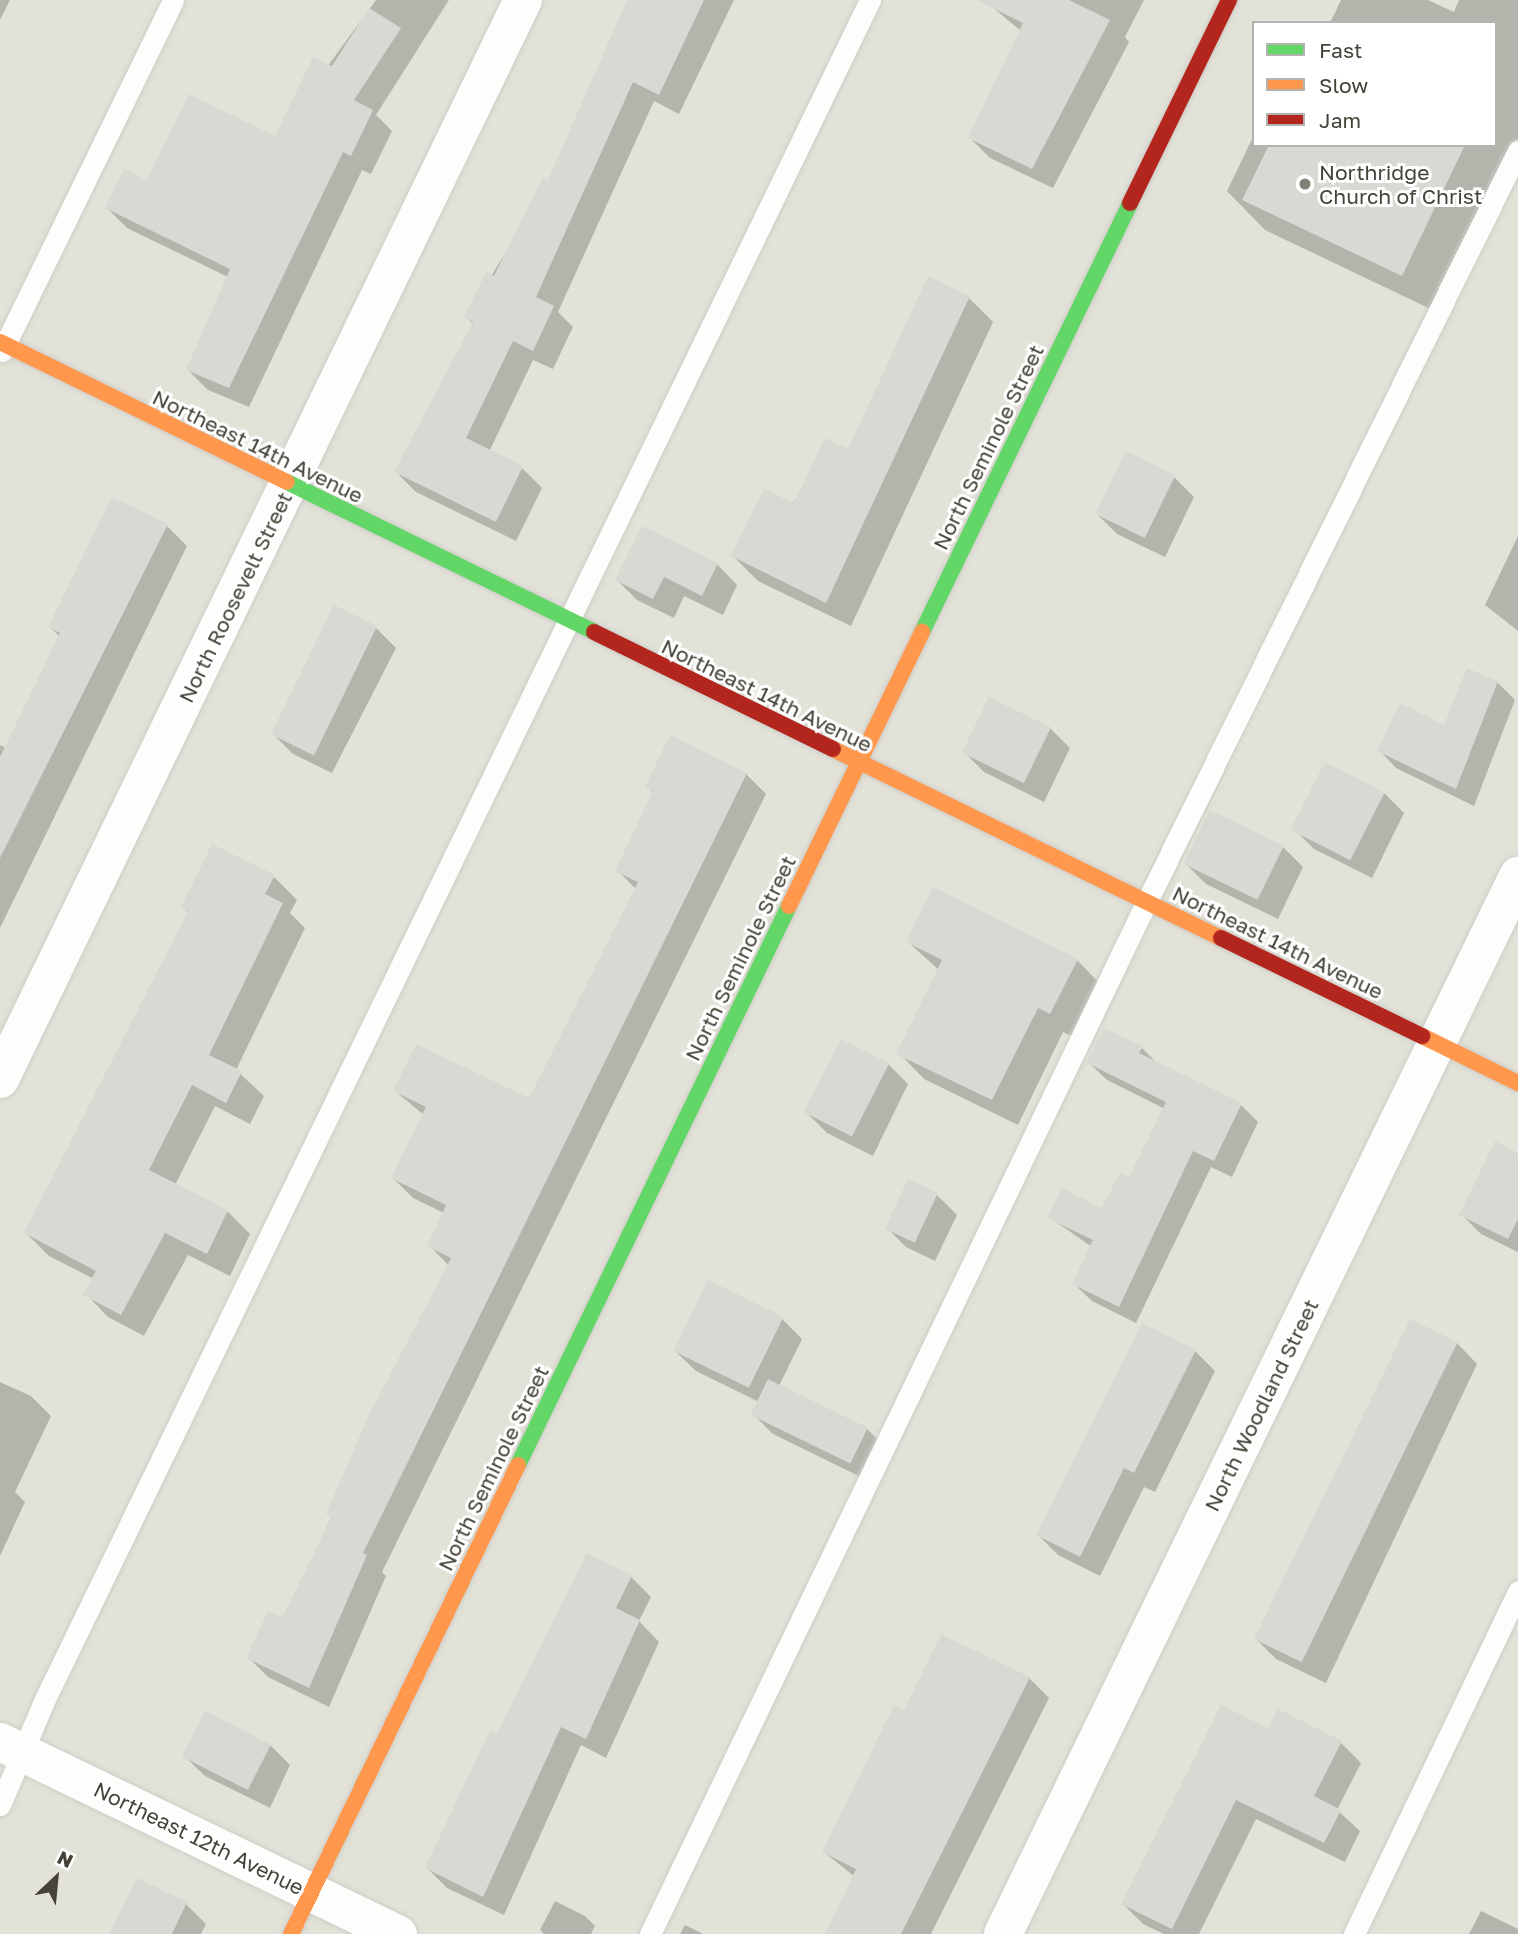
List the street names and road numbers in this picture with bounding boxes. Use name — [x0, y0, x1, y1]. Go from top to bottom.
street label: North Seminole Street — [927, 340, 1049, 554]
street label: Northeast 14th Avenue — [149, 384, 367, 508]
street label: North Roosevelt Street — [173, 487, 297, 707]
street label: Northeast 14th Avenue — [658, 633, 876, 757]
street label: North Seminole Street — [679, 851, 801, 1065]
street label: Northeast 14th Avenue — [1169, 880, 1387, 1004]
street label: North Woodland Street — [1199, 1295, 1323, 1515]
street label: North Seminole Street — [432, 1361, 554, 1575]
street label: Northeast 12th Avenue — [90, 1776, 308, 1900]

